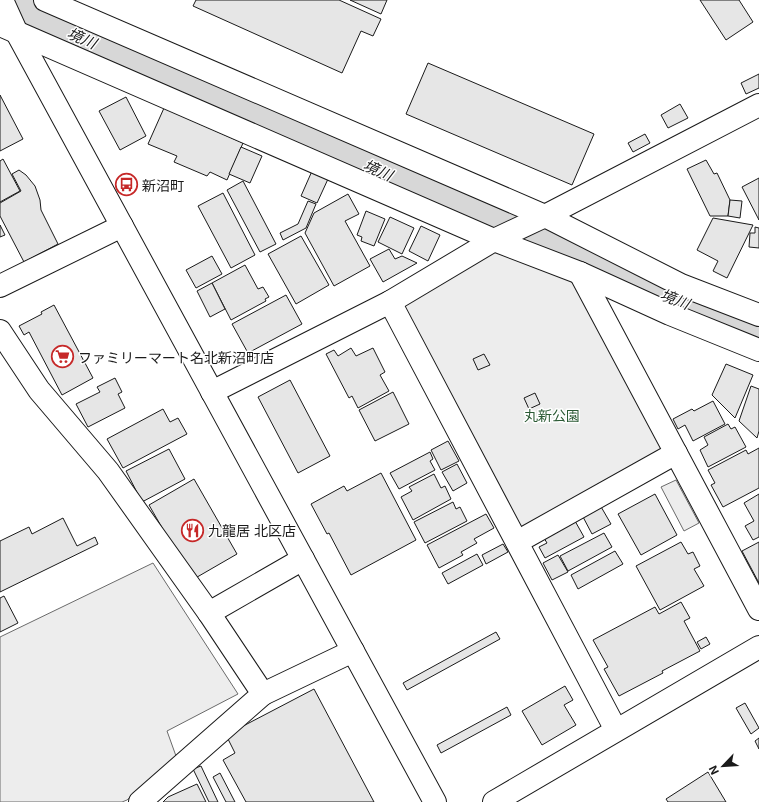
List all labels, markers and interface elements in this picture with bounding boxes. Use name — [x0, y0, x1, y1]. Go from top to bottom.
water label: 境川 — [64, 23, 101, 54]
water label: 境川 — [360, 155, 397, 186]
bus stop icon: 新沼町 — [114, 172, 140, 198]
place label: 新沼町 — [142, 177, 184, 194]
water label: 境川 — [658, 285, 694, 314]
supermarket icon: ファミリーマート名北新沼町店 — [49, 344, 75, 370]
place label: ファミリーマート名北新沼町店 — [78, 349, 274, 366]
park label: 丸新公園 — [524, 407, 580, 424]
restaurant icon: 九龍居 北区店 — [180, 517, 206, 543]
place label: 九龍居 北区店 — [208, 522, 296, 539]
north arrow — [703, 746, 743, 786]
text: N — [706, 763, 722, 777]

